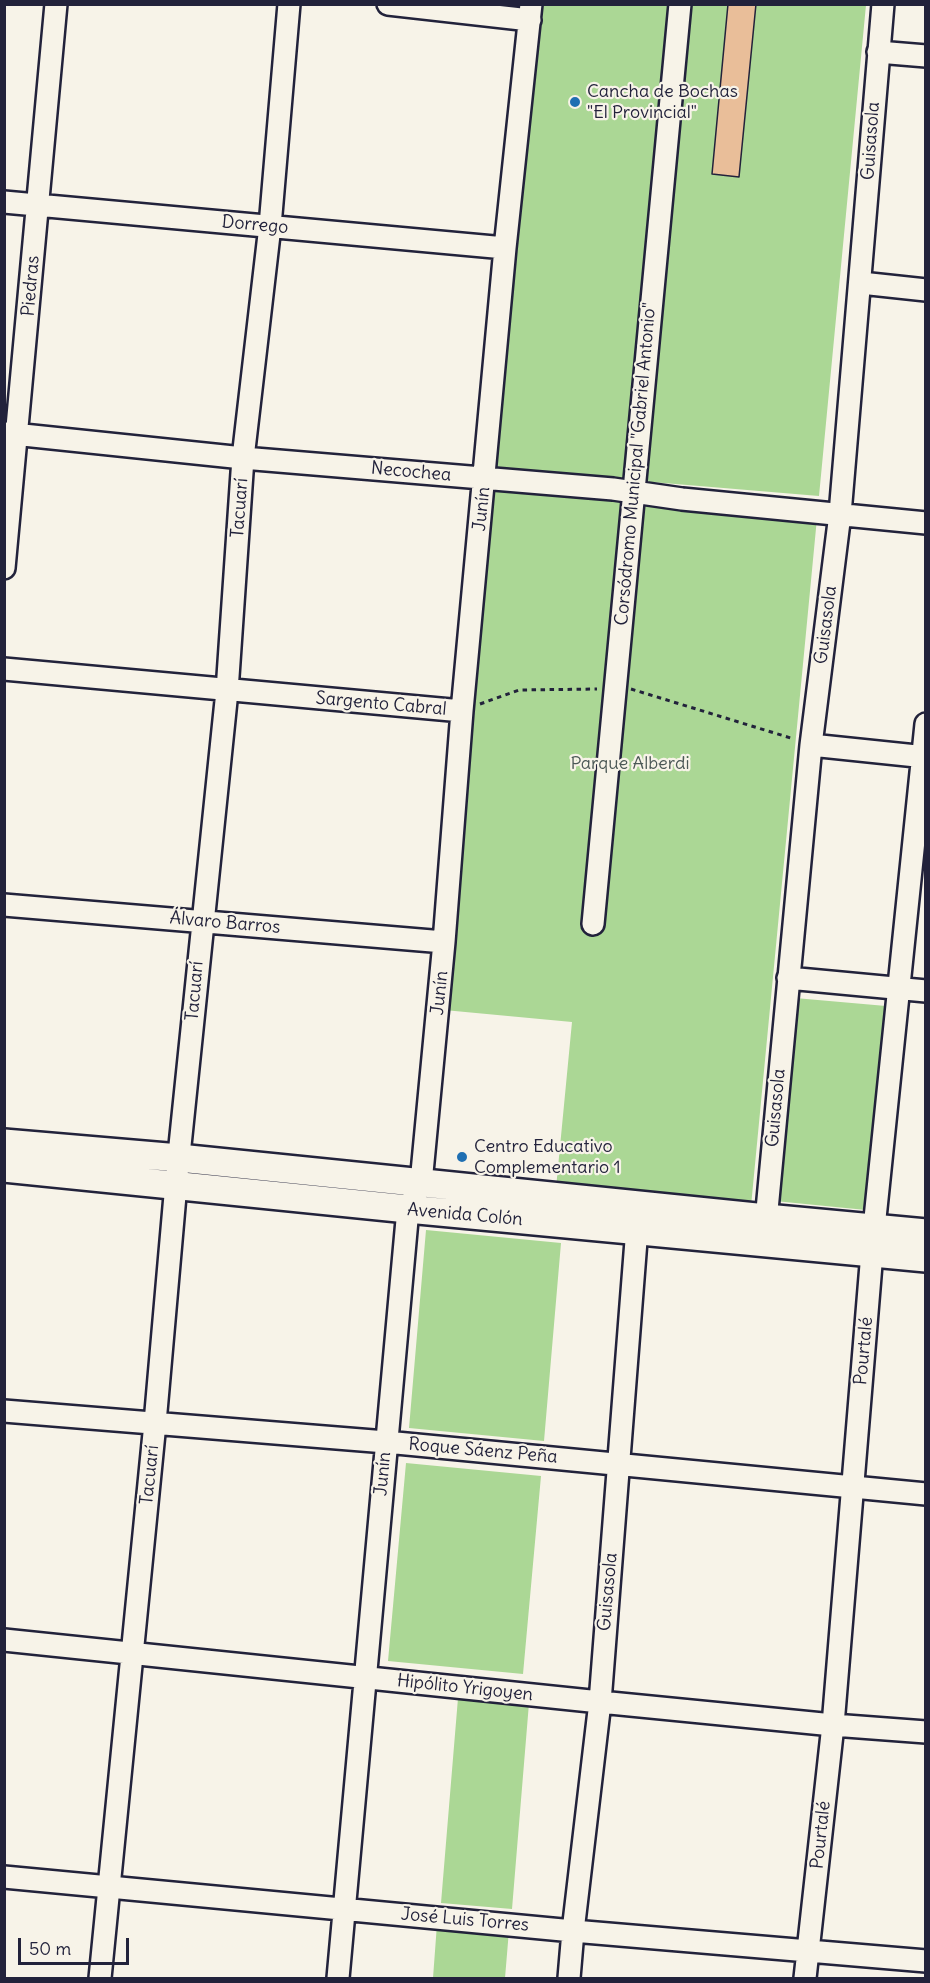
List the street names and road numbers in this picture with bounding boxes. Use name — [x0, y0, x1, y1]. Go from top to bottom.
street label: Guisasola — [857, 101, 885, 181]
street label: Dorrego — [221, 211, 289, 239]
street label: Piedras — [18, 255, 44, 317]
street label: Corsódromo Municipal "Gabriel Antonio" — [611, 302, 661, 626]
street label: Necochea — [370, 458, 452, 486]
street label: Tacuarí — [227, 477, 253, 539]
street label: Junín — [469, 486, 495, 532]
street label: Guisasola — [810, 585, 842, 665]
street label: Sargento Cabral — [315, 688, 447, 720]
street label: Álvaro Barros — [169, 907, 281, 939]
street label: Tacuarí — [182, 960, 208, 1022]
street label: Junín — [427, 970, 453, 1016]
street label: Guisasola — [762, 1068, 790, 1148]
street label: Avenida Colón — [406, 1199, 524, 1231]
street label: Pourtalé — [850, 1316, 878, 1386]
street label: Roque Sáenz Peña — [408, 1434, 558, 1468]
street label: Tacuarí — [136, 1444, 164, 1506]
street label: Junín — [370, 1451, 396, 1497]
street label: Guisasola — [594, 1552, 622, 1632]
street label: Hipólito Yrigoyen — [396, 1670, 534, 1706]
street label: Pourtalé — [807, 1800, 835, 1870]
street label: José Luis Torres — [400, 1904, 530, 1936]

